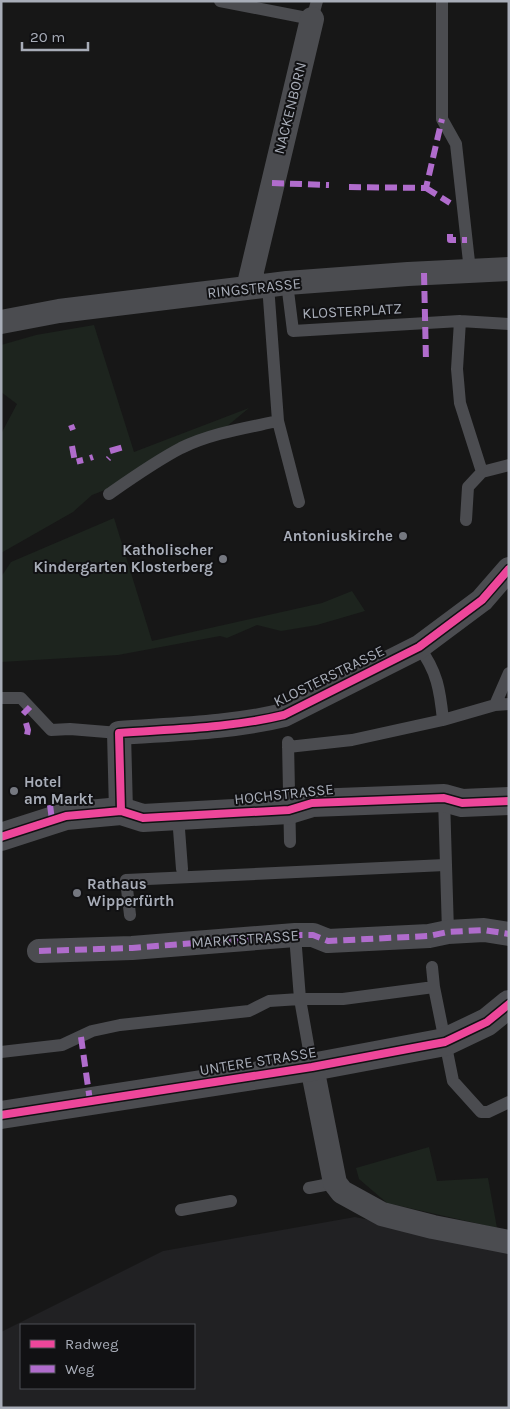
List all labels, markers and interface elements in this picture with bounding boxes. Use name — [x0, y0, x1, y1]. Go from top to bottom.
scale bar — [22, 20, 89, 52]
text: 20 m — [30, 28, 65, 46]
street label: NACKENBORN — [270, 60, 310, 156]
street label: RINGSTRASSE — [206, 274, 302, 302]
street label: KLOSTERPLATZ — [302, 299, 402, 323]
place label: Antoniuskirche — [283, 527, 393, 545]
marker: Antoniuskirche — [397, 530, 409, 542]
place label: Katholischer Kindergarten Klosterberg — [33, 541, 213, 576]
marker: Katholischer Kindergarten Klosterberg — [217, 553, 229, 565]
street label: KLOSTERSTRASSE — [271, 641, 387, 711]
place label: Hotel am Markt — [24, 773, 93, 808]
street label: HOCHSTRASSE — [233, 780, 335, 808]
marker: Hotel am Markt — [8, 785, 20, 797]
place label: Rathaus Wipperfürth — [87, 875, 174, 910]
marker: Rathaus Wipperfürth — [71, 887, 83, 899]
street label: MARKTSTRASSE — [190, 926, 300, 952]
street label: UNTERE STRASSE — [198, 1043, 318, 1079]
legend — [20, 1324, 195, 1389]
text: Radweg — [65, 1335, 119, 1353]
text: Weg — [65, 1360, 95, 1378]

